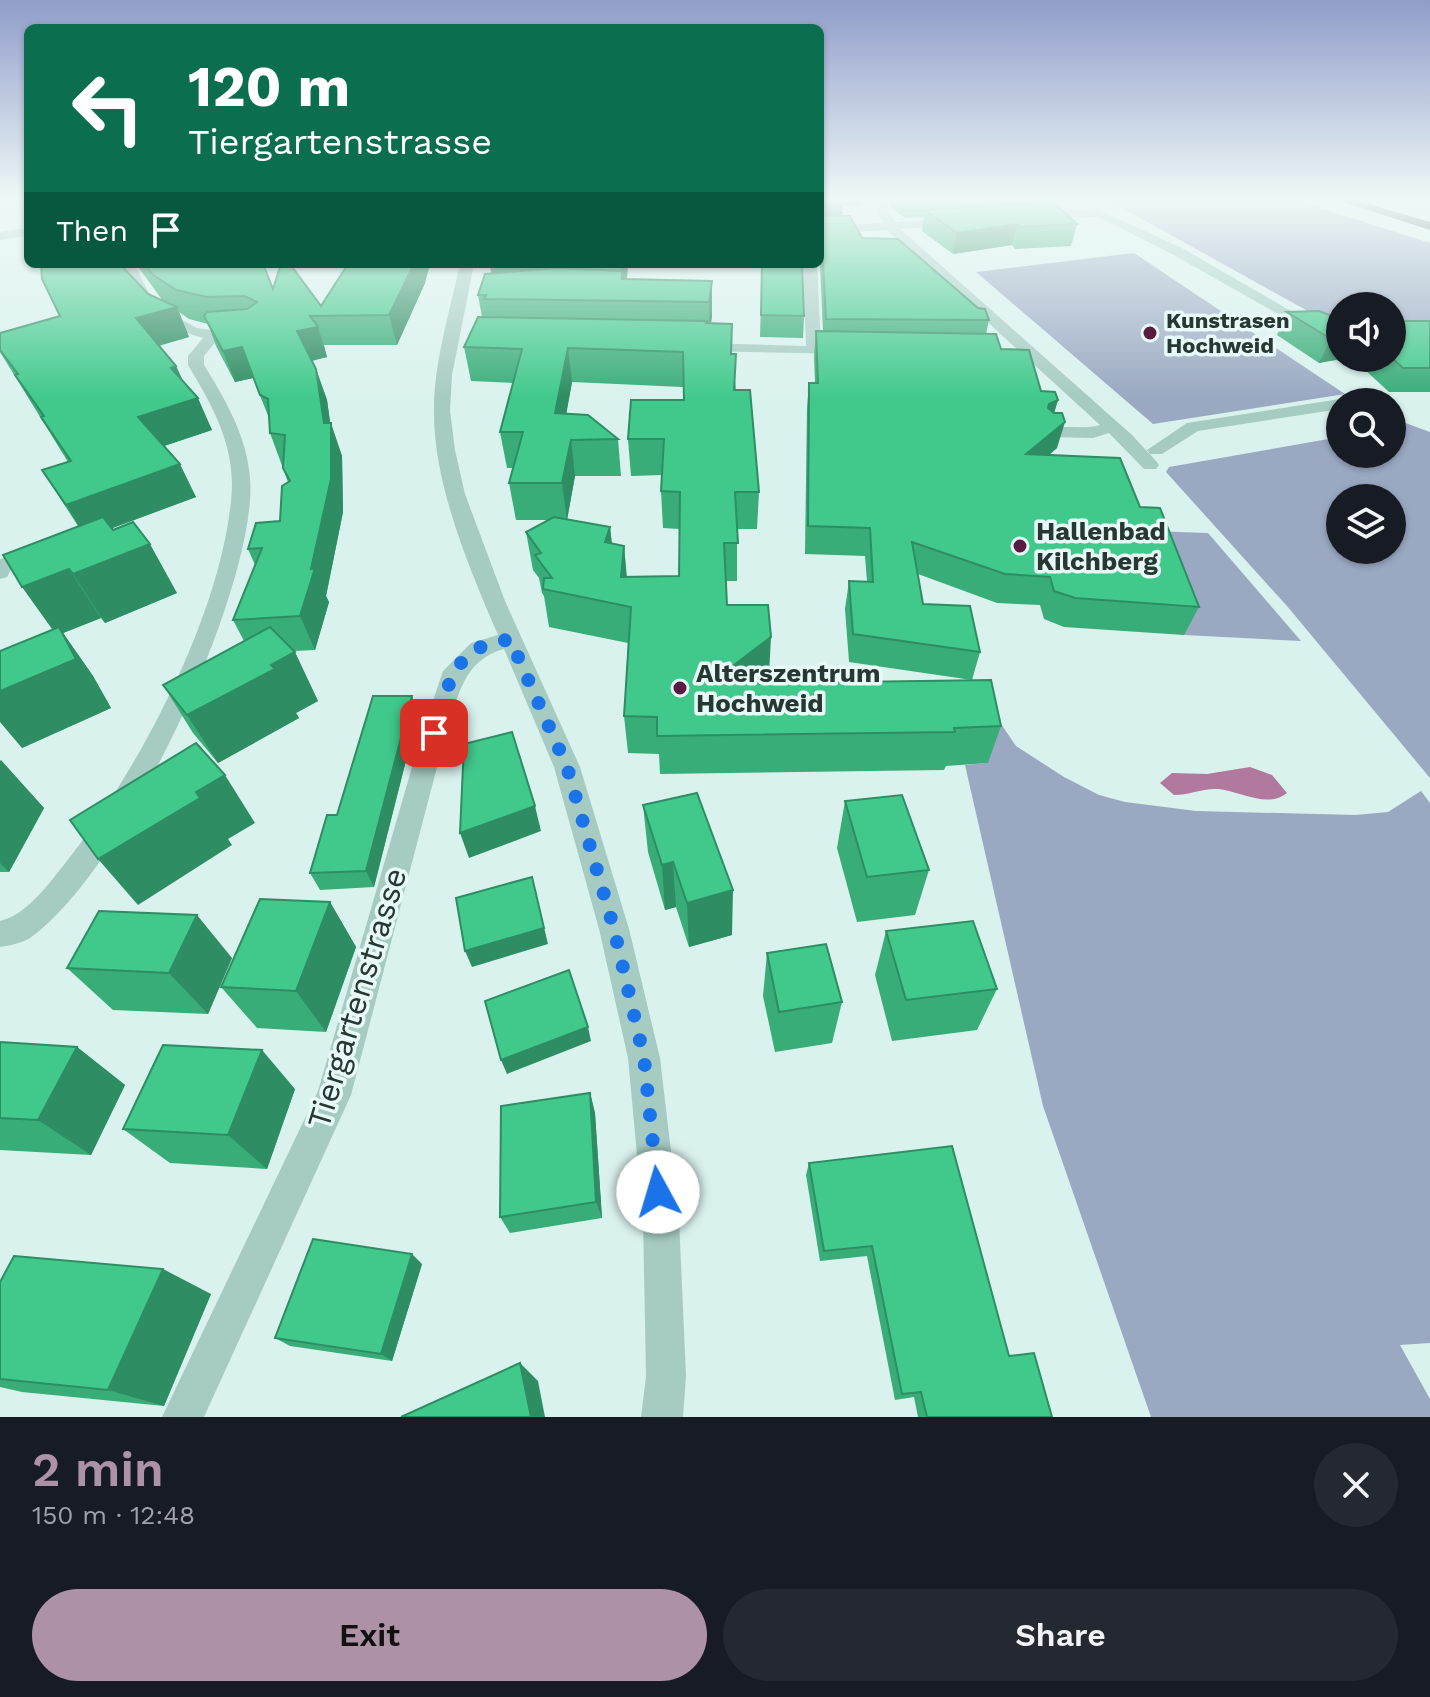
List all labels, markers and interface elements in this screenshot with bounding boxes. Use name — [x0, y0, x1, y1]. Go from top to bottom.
text: 120 m — [188, 54, 350, 120]
icon: left — [56, 56, 160, 160]
text: Tiergartenstrasse — [188, 121, 492, 163]
icon: arrive — [144, 208, 188, 252]
text: Then — [56, 213, 128, 248]
map controls — [1326, 292, 1406, 564]
button: sound — [1326, 292, 1406, 372]
place label: Kunstrasen Hochweid — [1166, 308, 1290, 358]
marker: Kunstrasen Hochweid — [1141, 324, 1159, 342]
button: search — [1326, 388, 1406, 468]
button: layers — [1326, 484, 1406, 564]
place label: Hallenbad Kilchberg — [1036, 516, 1166, 576]
marker: Hallenbad Kilchberg — [1011, 537, 1029, 555]
place label: Alterszentrum Hochweid — [696, 658, 880, 718]
marker: Alterszentrum Hochweid — [671, 679, 689, 697]
pin — [400, 699, 468, 767]
icon: arrive — [412, 711, 456, 755]
street label: Tiergartenstrasse — [299, 863, 415, 1133]
position arrow — [616, 1150, 700, 1234]
text: 2 min — [32, 1441, 164, 1498]
button: close — [1314, 1443, 1398, 1527]
text: 150 m · 12:48 — [32, 1500, 195, 1530]
button: Exit — [32, 1589, 707, 1681]
button: Share — [723, 1589, 1398, 1681]

